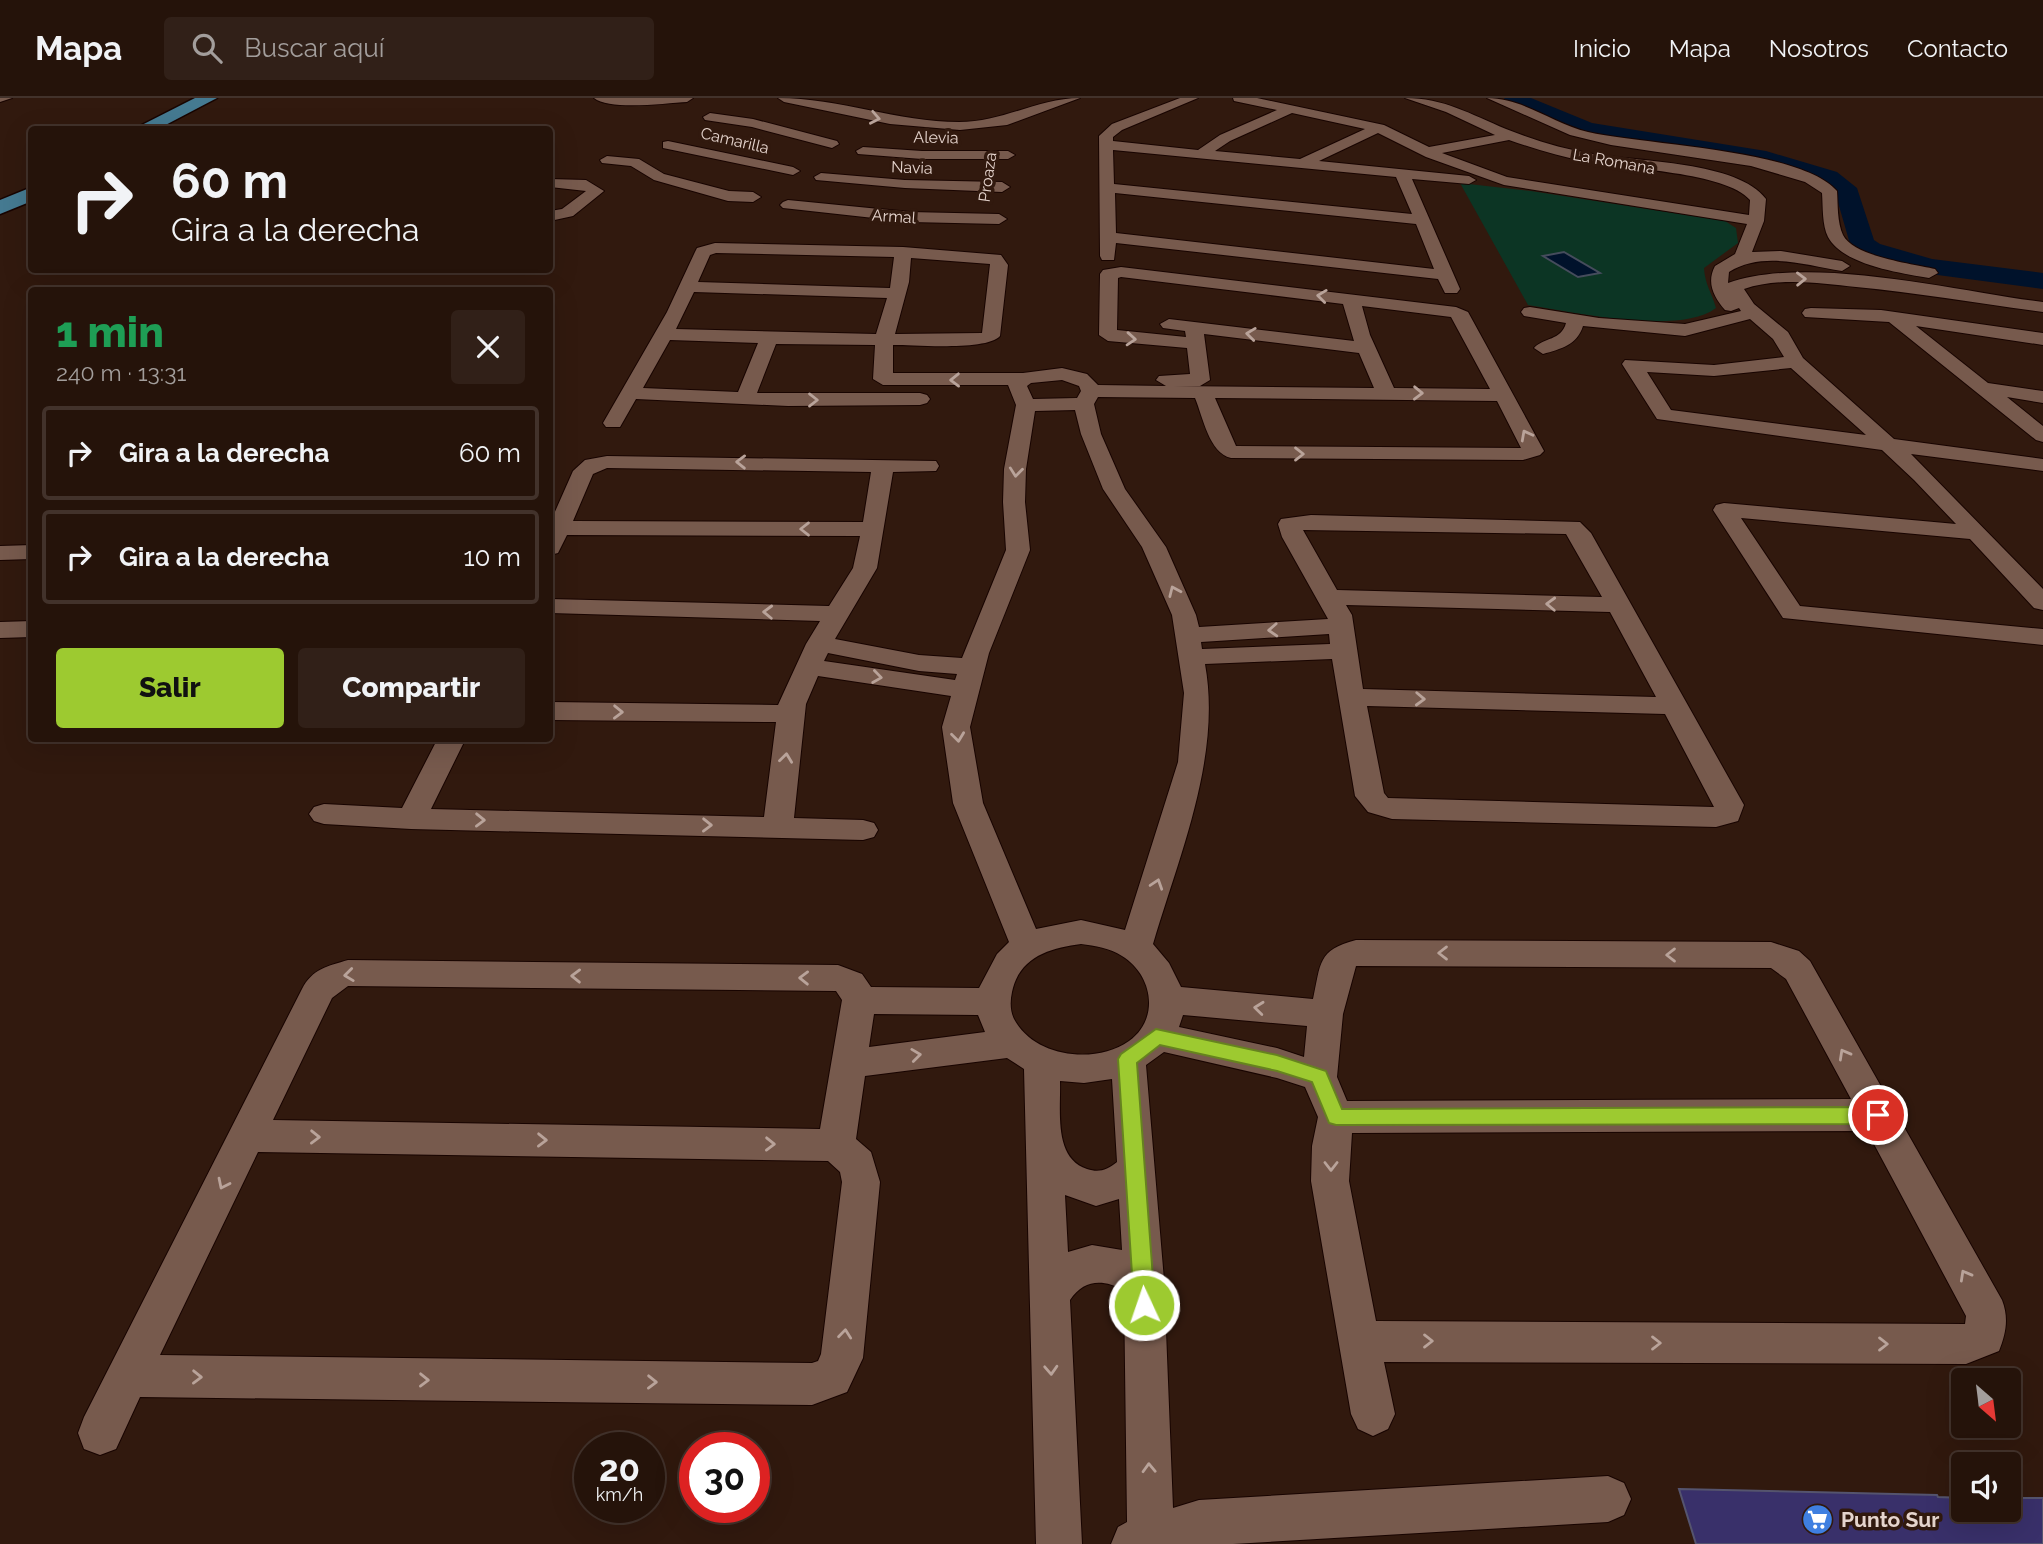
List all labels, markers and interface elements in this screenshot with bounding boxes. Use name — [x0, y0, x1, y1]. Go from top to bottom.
search box — [164, 17, 654, 80]
text: Mapa — [35, 29, 122, 68]
icon: search — [188, 29, 226, 67]
text: Buscar aquí — [244, 33, 384, 63]
text: Inicio — [1573, 34, 1631, 63]
text: Mapa — [1669, 34, 1731, 63]
text: Nosotros — [1769, 34, 1869, 63]
text: Contacto — [1907, 34, 2008, 63]
one-way arrow — [869, 109, 881, 124]
street label: Camarilla — [699, 123, 771, 158]
street label: Alevia — [913, 128, 959, 147]
street label: La Romana — [1571, 145, 1657, 178]
street label: Proaza — [975, 151, 1000, 203]
text: 60 m — [171, 152, 288, 209]
icon: right — [56, 154, 147, 245]
street label: Navia — [891, 157, 933, 178]
street label: Armal — [871, 205, 917, 228]
text: Gira a la derecha — [171, 211, 419, 248]
one-way arrow — [1796, 271, 1807, 286]
one-way arrow — [1317, 289, 1328, 304]
text: 1 min — [56, 308, 164, 357]
button: close — [451, 310, 525, 384]
one-way arrow — [1245, 327, 1257, 342]
one-way arrow — [1126, 331, 1137, 346]
text: 240 m · 13:31 — [56, 359, 186, 386]
one-way arrow — [949, 373, 960, 388]
one-way arrow — [1413, 386, 1424, 401]
one-way arrow — [808, 392, 818, 408]
one-way arrow — [1521, 430, 1534, 442]
icon: right — [60, 434, 98, 472]
text: Gira a la derecha — [119, 438, 329, 468]
text: 60 m — [459, 438, 521, 468]
one-way arrow — [1294, 446, 1305, 462]
one-way arrow — [735, 455, 746, 470]
one-way arrow — [1009, 467, 1024, 478]
one-way arrow — [799, 521, 810, 537]
icon: right — [60, 538, 98, 576]
text: Gira a la derecha — [119, 542, 329, 572]
text: 10 m — [463, 542, 521, 572]
one-way arrow — [1168, 586, 1182, 598]
one-way arrow — [1546, 596, 1557, 611]
one-way arrow — [763, 604, 773, 620]
one-way arrow — [1267, 622, 1278, 637]
button: Salir — [56, 648, 284, 728]
button: Compartir — [298, 648, 525, 728]
one-way arrow — [871, 669, 883, 684]
one-way arrow — [1415, 692, 1426, 707]
one-way arrow — [613, 704, 623, 720]
one-way arrow — [951, 731, 966, 743]
one-way arrow — [779, 752, 794, 764]
one-way arrow — [475, 812, 485, 828]
one-way arrow — [702, 817, 713, 832]
one-way arrow — [1149, 878, 1163, 890]
one-way arrow — [1438, 946, 1449, 961]
one-way arrow — [1665, 947, 1676, 963]
one-way arrow — [343, 967, 355, 982]
one-way arrow — [571, 968, 582, 983]
one-way arrow — [798, 970, 809, 986]
one-way arrow — [1253, 1001, 1264, 1016]
one-way arrow — [910, 1048, 922, 1063]
one-way arrow — [1839, 1048, 1852, 1061]
pin — [1848, 1085, 1908, 1145]
icon: arrive — [1859, 1096, 1897, 1134]
one-way arrow — [310, 1129, 321, 1145]
one-way arrow — [537, 1133, 548, 1148]
one-way arrow — [765, 1136, 776, 1151]
one-way arrow — [1323, 1161, 1339, 1172]
one-way arrow — [218, 1177, 232, 1189]
position arrow — [1107, 1268, 1181, 1342]
one-way arrow — [1960, 1269, 1973, 1282]
one-way arrow — [837, 1328, 852, 1340]
one-way arrow — [1424, 1333, 1434, 1349]
one-way arrow — [1651, 1335, 1662, 1351]
one-way arrow — [1879, 1336, 1889, 1352]
one-way arrow — [1043, 1365, 1058, 1376]
north arrow — [1951, 1368, 2021, 1438]
map controls — [1951, 1368, 2021, 1522]
one-way arrow — [192, 1369, 202, 1385]
one-way arrow — [419, 1372, 430, 1388]
one-way arrow — [646, 1375, 657, 1390]
speed limit sign: 30 — [679, 1432, 770, 1523]
text: 20 — [599, 1448, 640, 1489]
button: sound — [1951, 1452, 2021, 1522]
one-way arrow — [1141, 1462, 1157, 1473]
text: km/h — [596, 1484, 643, 1505]
supermarket icon: Punto Sur — [1801, 1503, 1835, 1537]
place label: Punto Sur — [1841, 1507, 1939, 1532]

